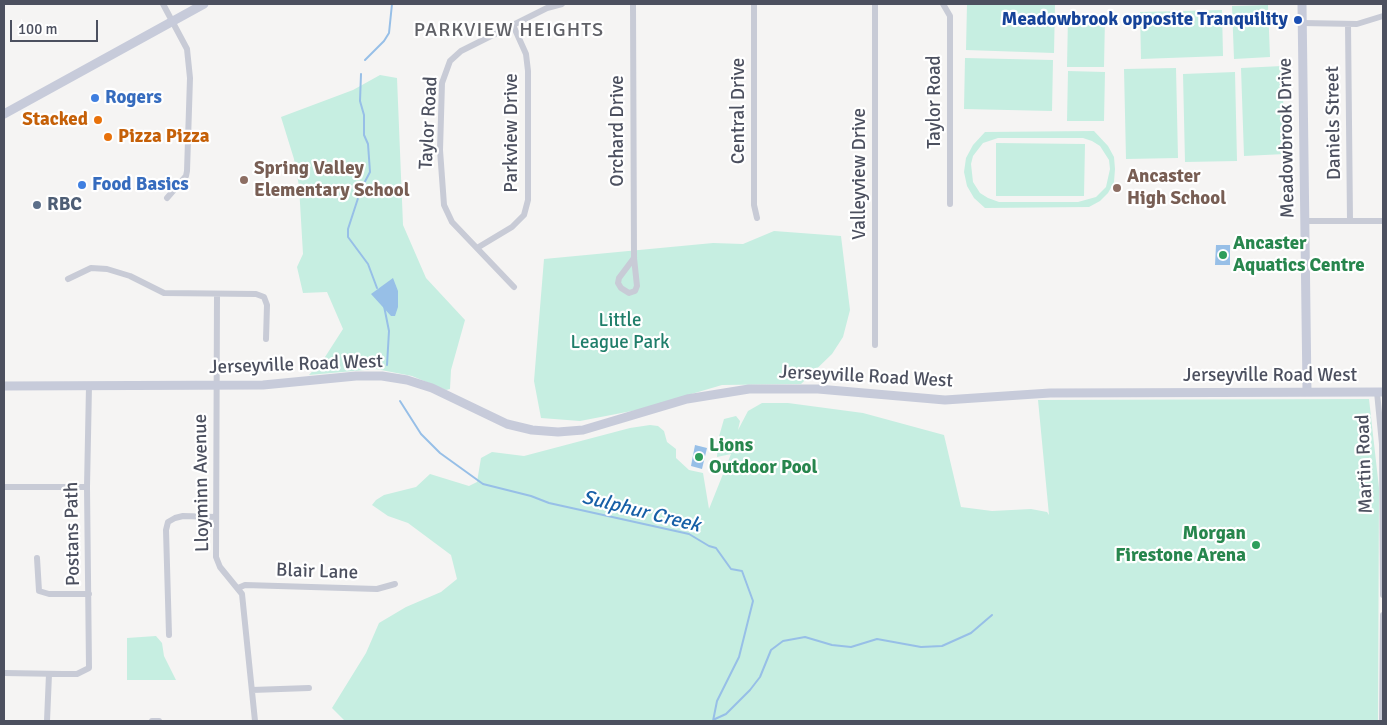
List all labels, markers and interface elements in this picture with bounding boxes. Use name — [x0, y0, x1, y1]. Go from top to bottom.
place label: Meadowbrook opposite Tranquility — [1002, 9, 1288, 31]
scale bar — [12, 10, 100, 42]
marker: Meadowbrook opposite Tranquility — [1292, 14, 1304, 26]
district label: PARKVIEW HEIGHTS — [412, 19, 606, 43]
text: 100 m — [18, 20, 58, 38]
street label: Taylor Road — [924, 55, 946, 149]
street label: Central Drive — [728, 58, 750, 164]
street label: Meadowbrook Drive — [1274, 58, 1300, 218]
street label: Daniels Street — [1322, 66, 1346, 180]
street label: Parkview Drive — [501, 73, 523, 193]
street label: Orchard Drive — [607, 75, 629, 187]
street label: Taylor Road — [415, 76, 443, 170]
place label: Rogers — [105, 87, 162, 109]
marker: Rogers — [89, 92, 101, 104]
street label: Valleyview Drive — [849, 108, 871, 240]
place label: Stacked — [22, 109, 88, 131]
marker: Stacked — [92, 114, 104, 126]
place label: Pizza Pizza — [118, 126, 210, 148]
marker: Pizza Pizza — [102, 131, 114, 143]
place label: Spring Valley Elementary School — [254, 158, 410, 202]
place label: Ancaster High School — [1127, 166, 1226, 210]
place label: Food Basics — [92, 174, 189, 196]
marker: Spring Valley Elementary School — [238, 174, 250, 186]
marker: Food Basics — [76, 179, 88, 191]
marker: Ancaster High School — [1111, 182, 1123, 194]
place label: RBC — [47, 194, 82, 216]
marker: RBC — [31, 199, 43, 211]
place label: Ancaster Aquatics Centre — [1233, 233, 1365, 277]
marker: Ancaster Aquatics Centre — [1217, 249, 1229, 261]
park label: Little League Park — [570, 310, 670, 354]
street label: Jerseyville Road West — [209, 351, 383, 379]
street label: Jerseyville Road West — [778, 361, 954, 393]
street label: Jerseyville Road West — [1183, 365, 1357, 387]
street label: Lloyminn Avenue — [189, 414, 215, 552]
street label: Martin Road — [1352, 414, 1378, 514]
place label: Lions Outdoor Pool — [709, 435, 817, 479]
marker: Lions Outdoor Pool — [693, 451, 705, 463]
street label: Postans Path — [61, 482, 85, 586]
water label: Sulphur Creek — [579, 486, 703, 538]
place label: Morgan Firestone Arena — [1115, 523, 1246, 567]
marker: Morgan Firestone Arena — [1250, 539, 1262, 551]
street label: Blair Lane — [275, 559, 359, 585]

